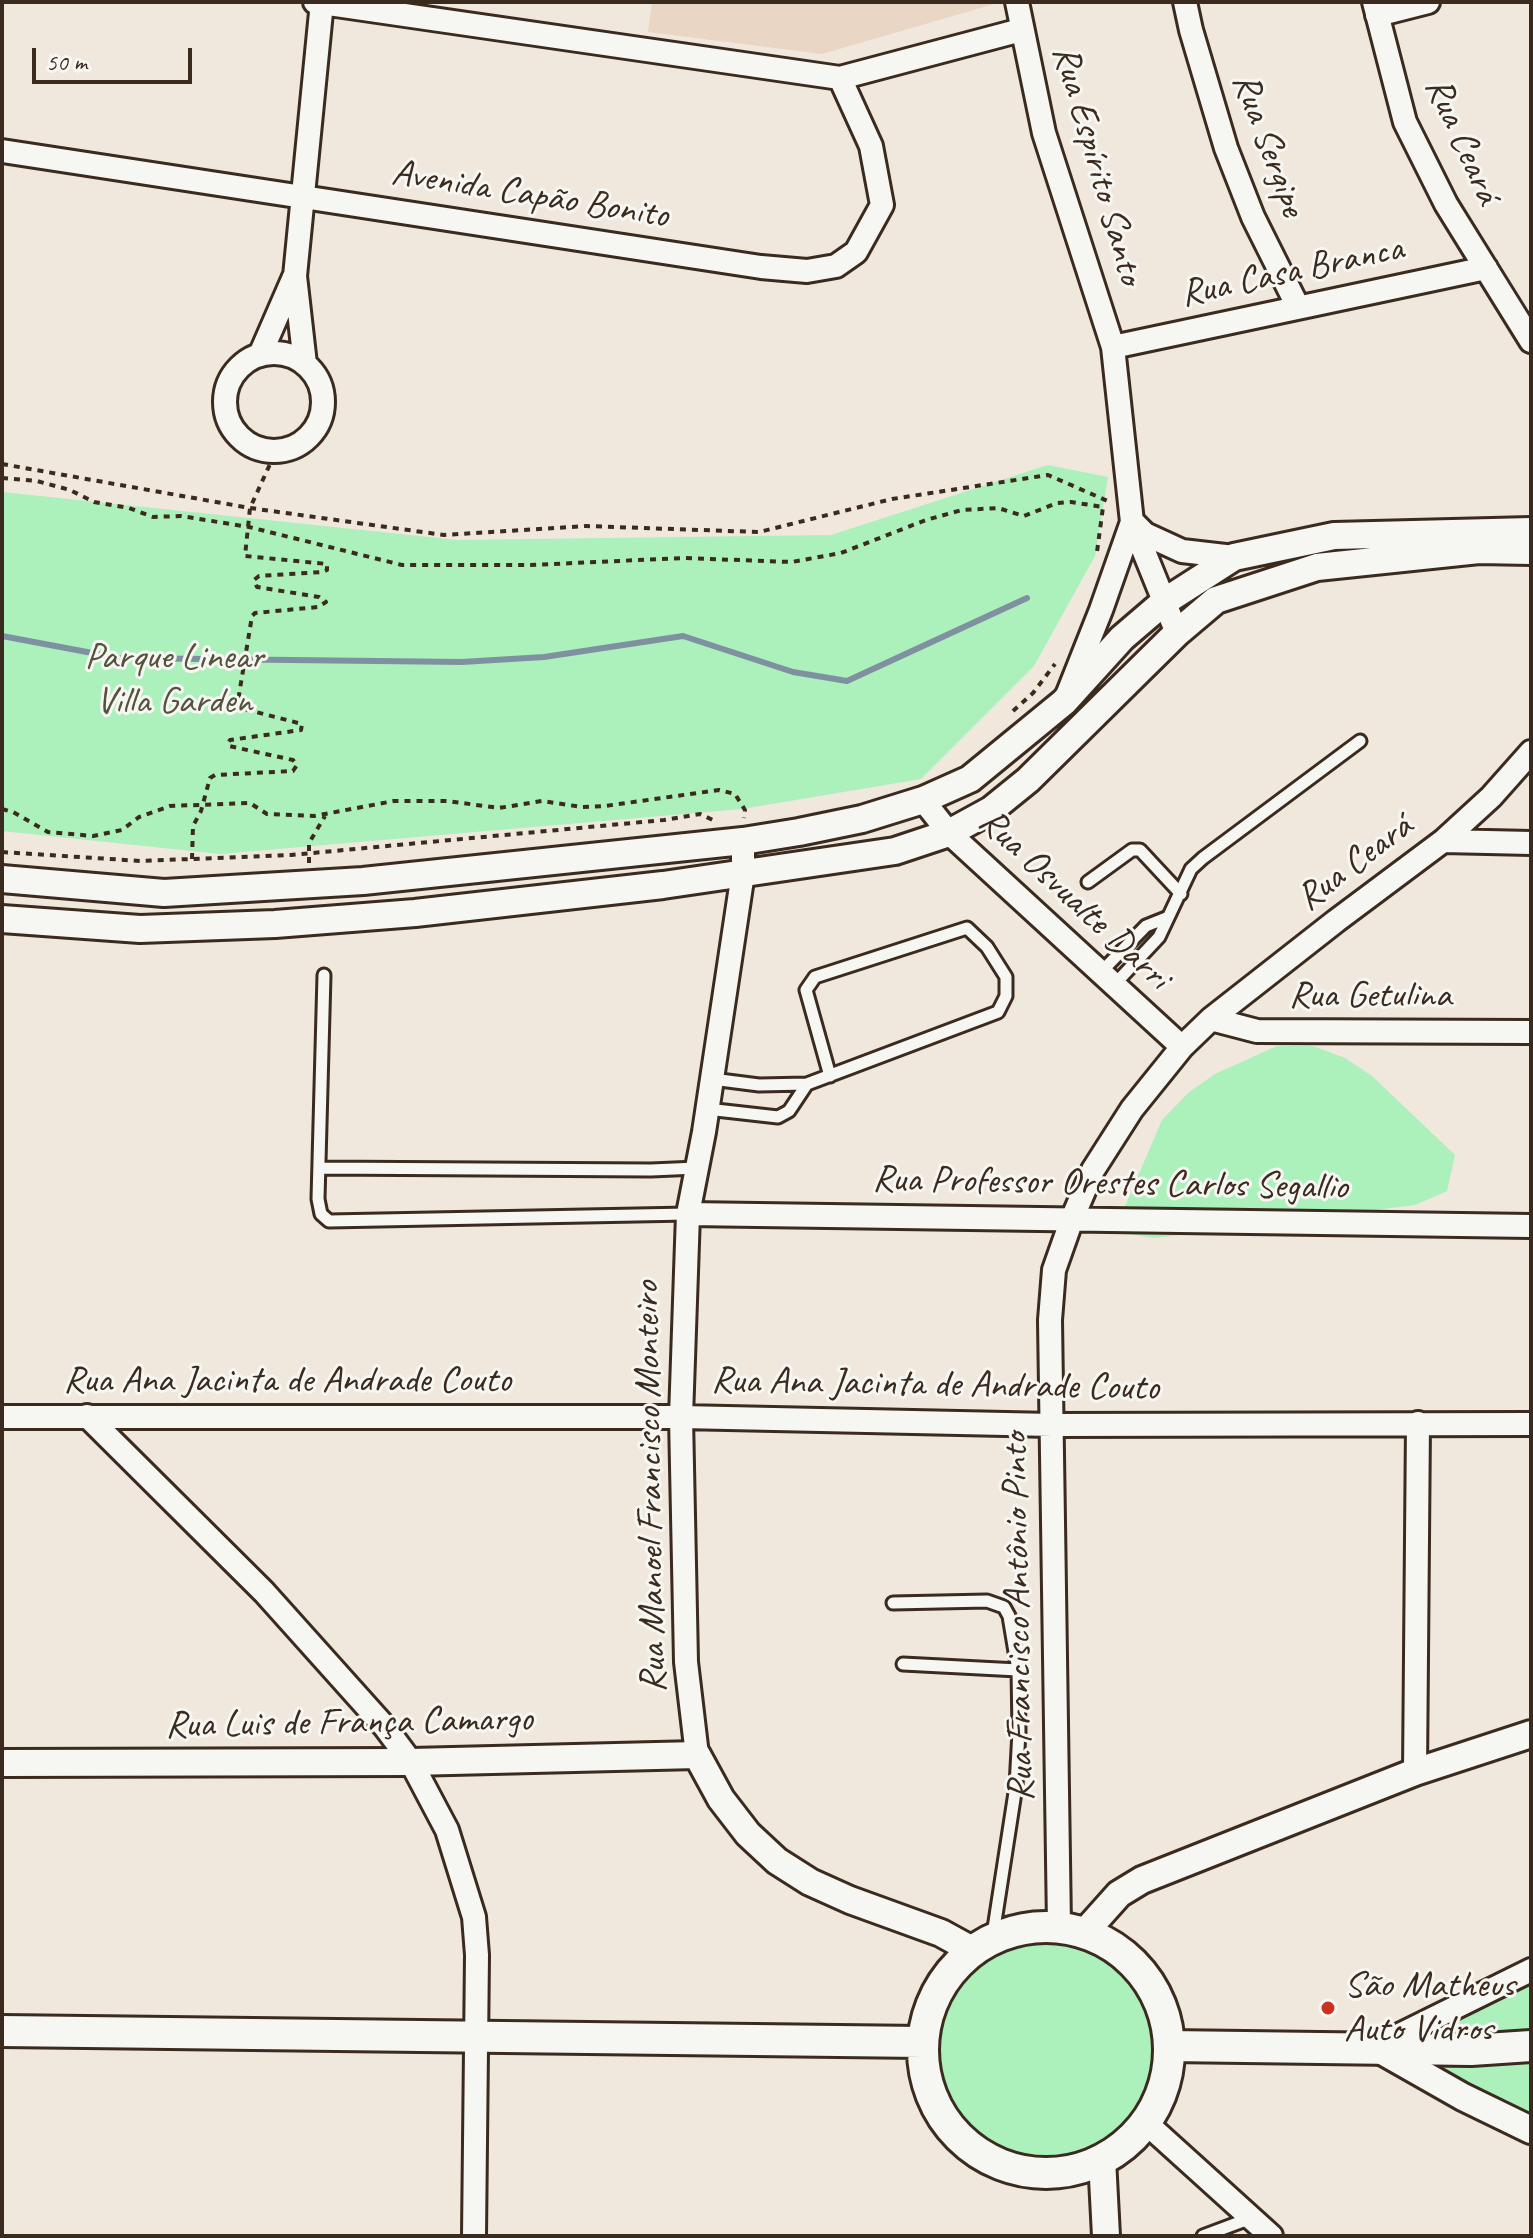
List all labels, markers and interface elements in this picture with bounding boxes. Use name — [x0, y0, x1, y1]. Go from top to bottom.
scale bar — [36, 32, 196, 82]
street label: Rua Espírito Santo — [1041, 40, 1153, 290]
text: 50 m — [46, 47, 87, 77]
street label: Rua Sergipe — [1221, 67, 1315, 223]
street label: Rua Ceará — [1414, 71, 1510, 211]
street label: Avenida Capão Bonito — [389, 151, 671, 239]
street label: Rua Casa Branca — [1177, 226, 1407, 318]
park label: Parque Linear Villa Garden — [85, 635, 263, 724]
street label: Rua Osvualte Darri — [969, 800, 1179, 1000]
street label: Rua Ceará — [1288, 805, 1422, 921]
street label: Rua Getulina — [1289, 973, 1451, 1019]
street label: Rua Professor Orestes Carlos Segallio — [872, 1157, 1348, 1211]
street label: Rua Manoel Francisco Monteiro — [625, 1281, 677, 1693]
street label: Rua Ana Jacinta de Andrade Couto — [63, 1358, 511, 1404]
street label: Rua Ana Jacinta de Andrade Couto — [711, 1358, 1159, 1412]
street label: Rua Francisco Antônio Pinto — [993, 1432, 1045, 1802]
street label: Rua Luis de França Camargo — [165, 1697, 533, 1749]
place label: São Matheus Auto Vidros — [1344, 1963, 1515, 2052]
marker: São Matheus Auto Vidros — [1319, 1999, 1337, 2017]

